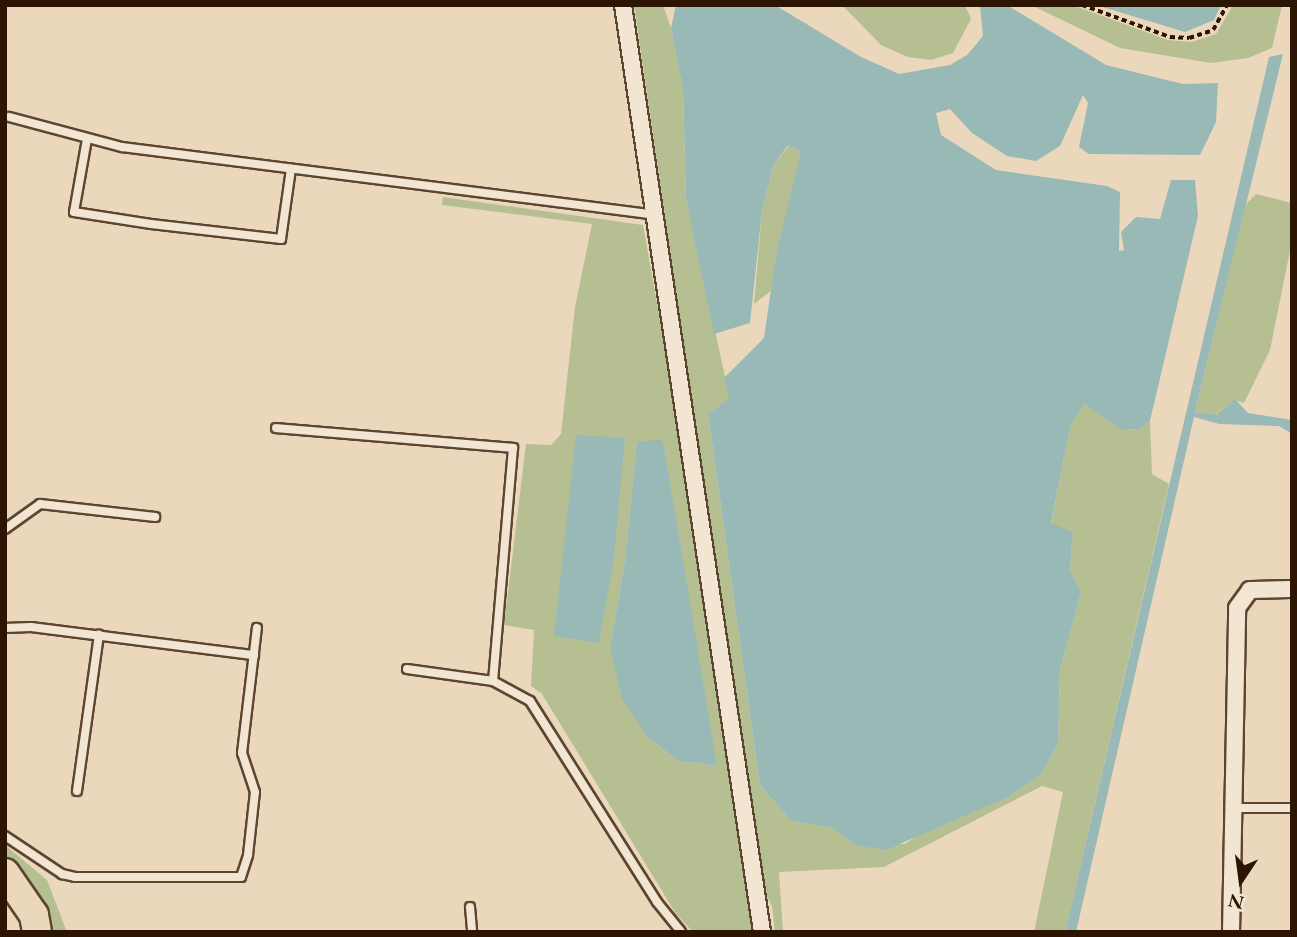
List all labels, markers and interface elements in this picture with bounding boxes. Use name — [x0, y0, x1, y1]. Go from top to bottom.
north arrow — [1206, 846, 1276, 916]
text: N — [1226, 888, 1246, 916]

